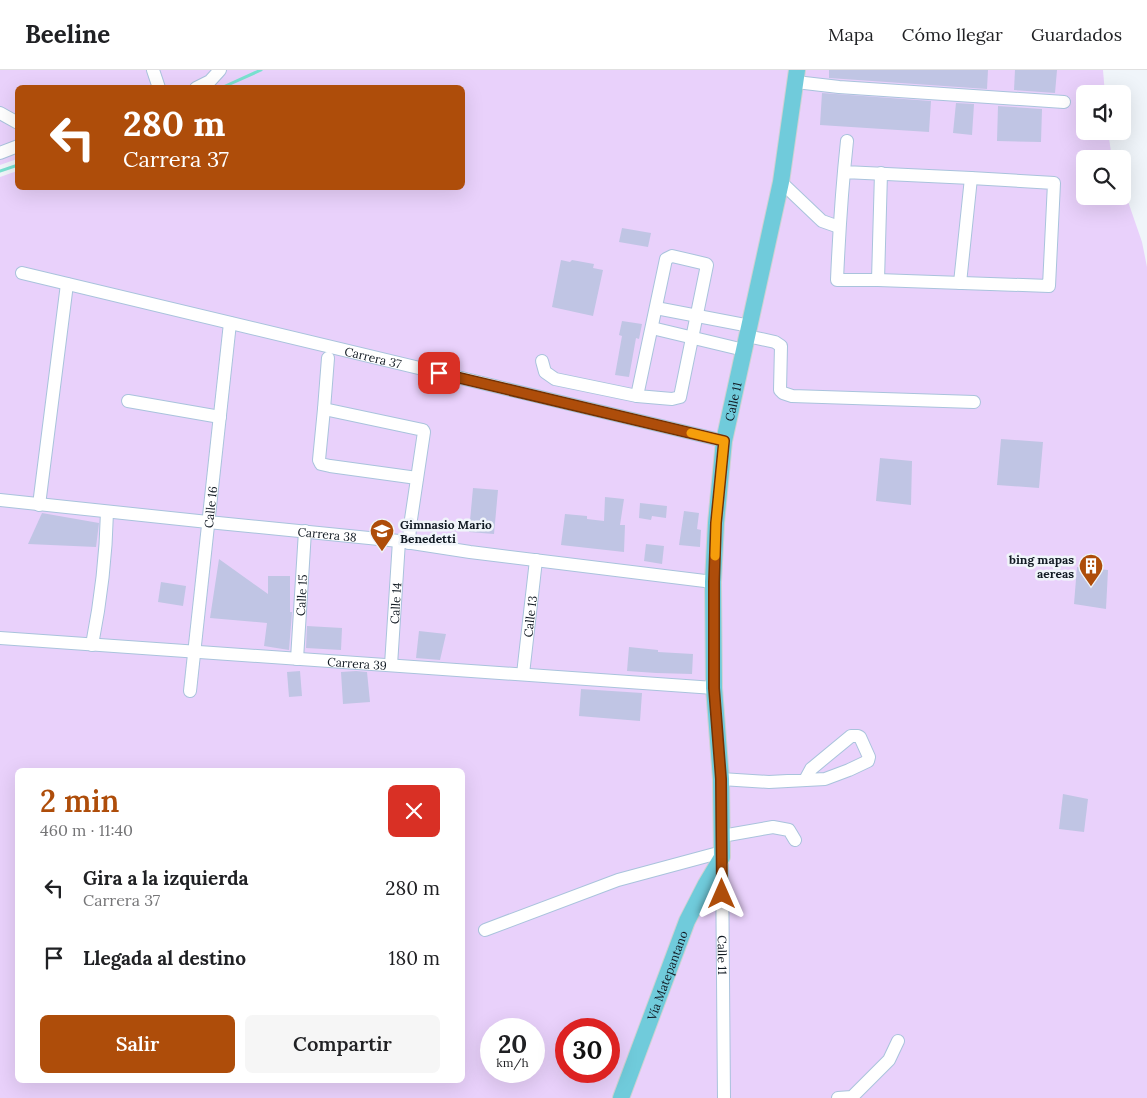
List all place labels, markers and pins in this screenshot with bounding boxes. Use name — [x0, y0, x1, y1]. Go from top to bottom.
pin — [418, 352, 460, 394]
place label: Gimnasio Mario Benedetti — [400, 517, 492, 546]
school or university icon: Gimnasio Mario Benedetti — [369, 518, 395, 552]
place label: bing mapas aereas — [1008, 552, 1074, 581]
building icon: bing mapas aereas — [1078, 553, 1104, 587]

